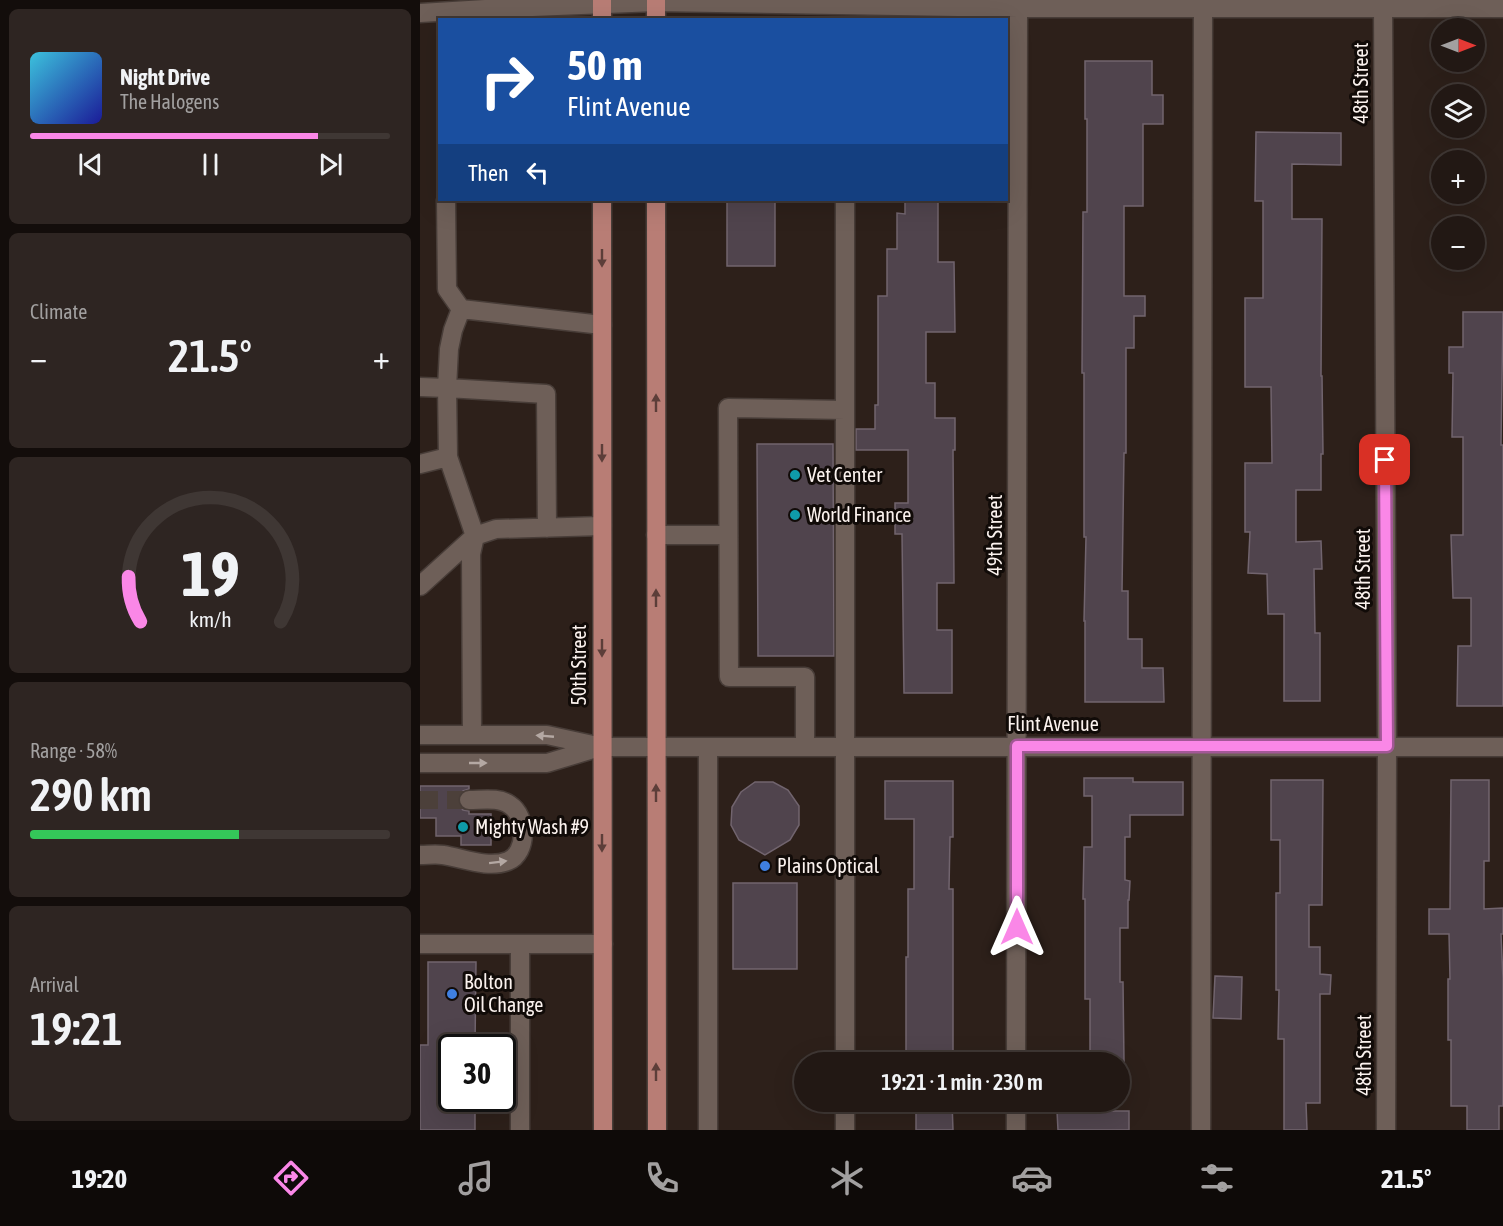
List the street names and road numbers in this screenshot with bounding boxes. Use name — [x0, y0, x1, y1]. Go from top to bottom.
street label: 48th Street — [1349, 42, 1372, 123]
street label: 49th Street — [983, 494, 1006, 575]
street label: 48th Street — [1351, 528, 1374, 609]
street label: 50th Street — [567, 624, 590, 705]
street label: Flint Avenue — [1007, 712, 1099, 735]
street label: 48th Street — [1352, 1014, 1375, 1095]

